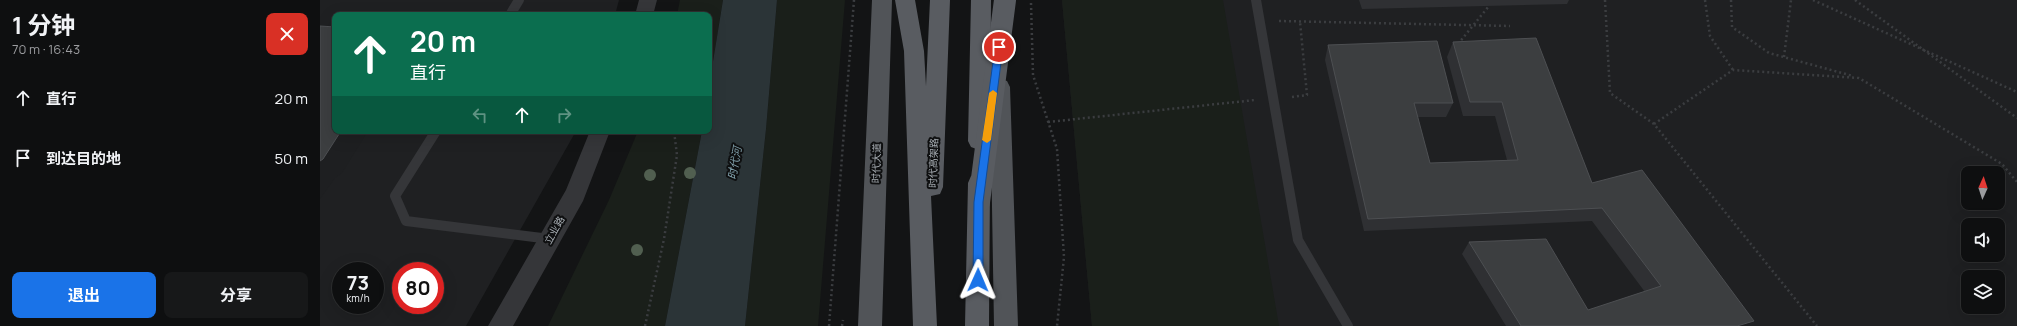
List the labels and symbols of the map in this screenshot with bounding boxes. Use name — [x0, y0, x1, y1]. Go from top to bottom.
pin — [982, 30, 1016, 64]
street label: 时代高架路 — [925, 138, 941, 188]
water label: 时代河 — [724, 143, 745, 181]
street label: 时代大道 — [868, 143, 884, 183]
north arrow — [1961, 166, 2005, 210]
street label: 立业路 — [541, 213, 567, 247]
position arrow — [957, 259, 999, 301]
speed limit sign: 80 — [392, 262, 444, 314]

